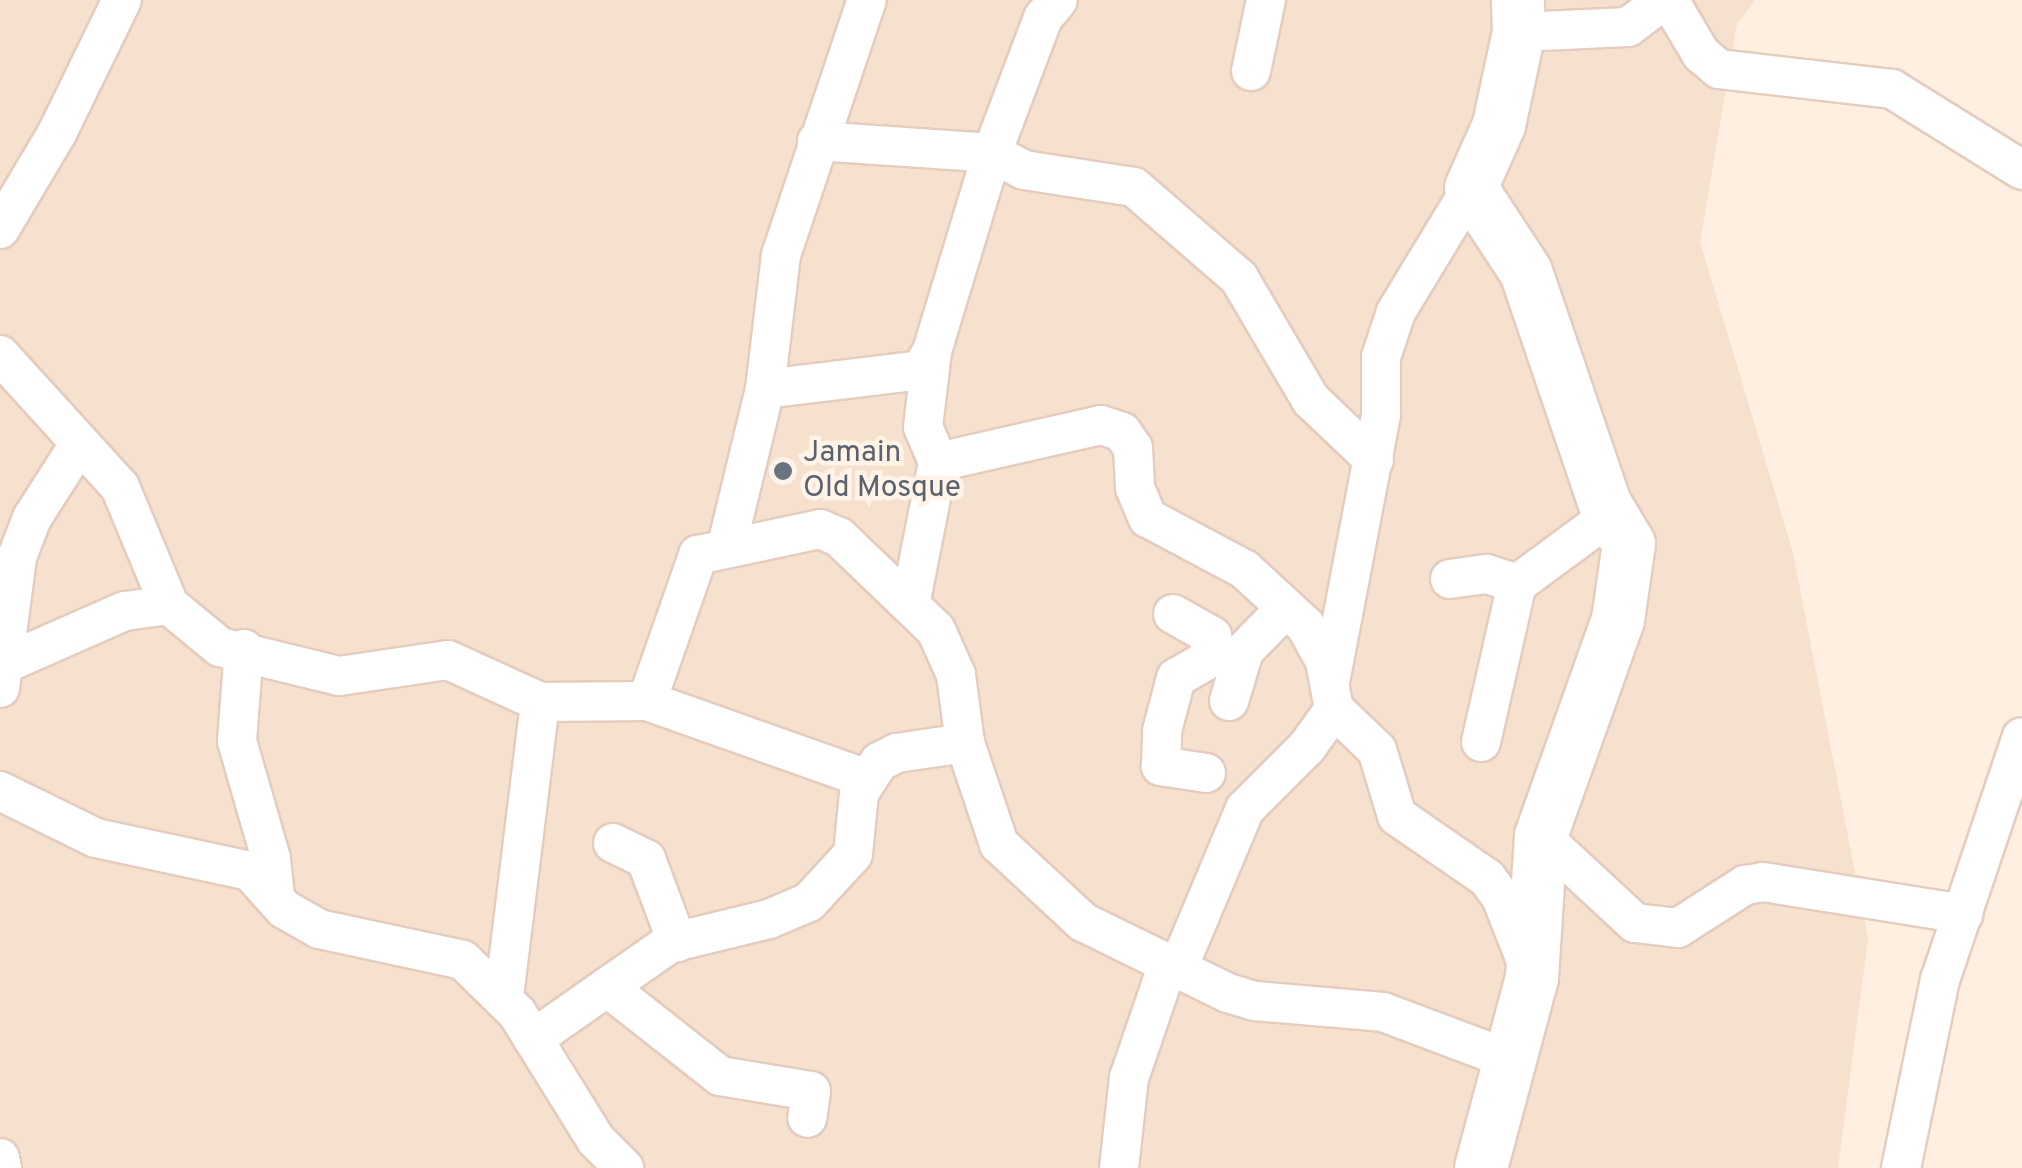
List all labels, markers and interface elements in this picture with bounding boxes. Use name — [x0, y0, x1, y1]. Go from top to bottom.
place label: Jamain Old Mosque — [803, 436, 961, 506]
marker: Jamain Old Mosque — [772, 460, 794, 482]

